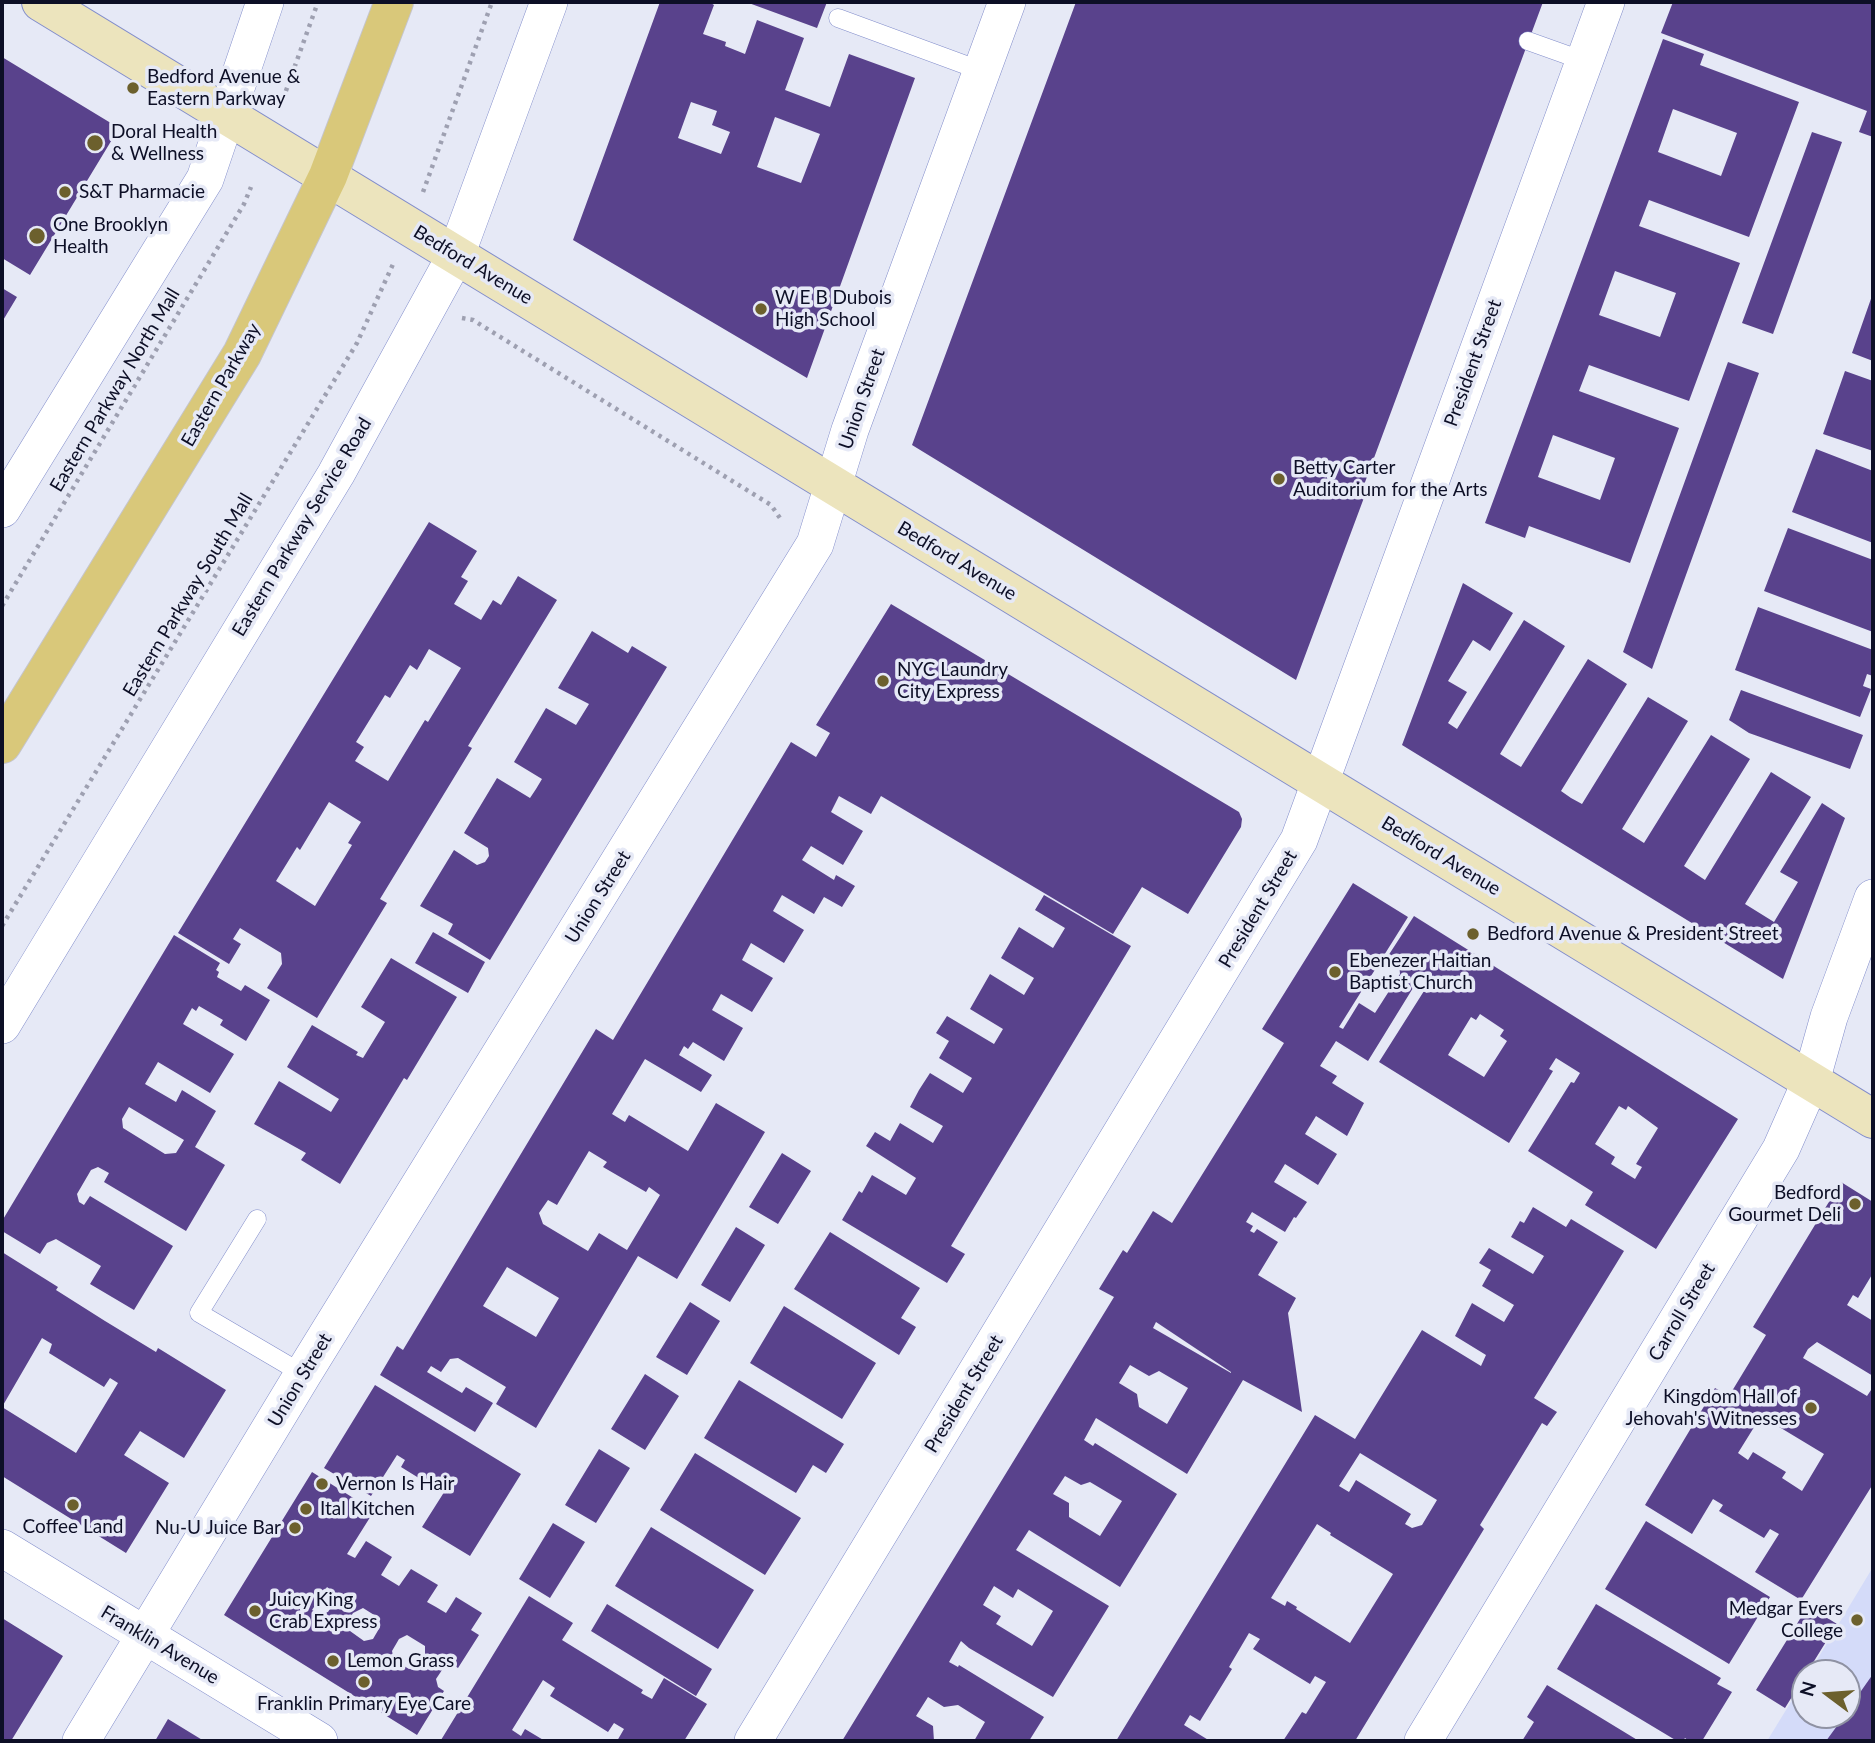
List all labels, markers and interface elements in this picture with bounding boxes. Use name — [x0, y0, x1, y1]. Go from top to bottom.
place label: Bedford Avenue & Eastern Parkway — [147, 66, 300, 110]
marker: Bedford Avenue & Eastern Parkway — [125, 80, 141, 96]
place label: Doral Health & Wellness — [111, 121, 217, 165]
marker: Doral Health & Wellness — [85, 133, 105, 153]
place label: S&T Pharmacie — [79, 181, 205, 203]
marker: S&T Pharmacie — [57, 184, 73, 200]
place label: One Brooklyn Health — [53, 214, 168, 258]
street label: Bedford Avenue — [409, 220, 537, 310]
marker: One Brooklyn Health — [27, 226, 47, 246]
street label: Eastern Parkway North Mall — [45, 284, 185, 496]
place label: W E B Dubois High School — [775, 287, 892, 331]
street label: President Street — [1439, 296, 1507, 430]
marker: W E B Dubois High School — [753, 301, 769, 317]
street label: Eastern Parkway — [176, 319, 266, 451]
street label: Union Street — [834, 346, 890, 452]
street label: Eastern Parkway Service Road — [228, 414, 376, 640]
place label: Betty Carter Auditorium for the Arts — [1293, 457, 1488, 501]
marker: Betty Carter Auditorium for the Arts — [1271, 471, 1287, 487]
street label: Eastern Parkway South Mall — [118, 489, 258, 701]
street label: Bedford Avenue — [893, 516, 1021, 606]
place label: NYC Laundry City Express — [897, 659, 1008, 703]
marker: NYC Laundry City Express — [875, 673, 891, 689]
street label: Bedford Avenue — [1377, 811, 1505, 901]
street label: Union Street — [560, 846, 636, 948]
street label: President Street — [1214, 846, 1302, 972]
place label: Bedford Avenue & President Street — [1487, 923, 1779, 945]
marker: Bedford Avenue & President Street — [1465, 926, 1481, 942]
place label: Ebenezer Haitian Baptist Church — [1349, 950, 1491, 994]
marker: Ebenezer Haitian Baptist Church — [1327, 964, 1343, 980]
place label: Bedford Gourmet Deli — [1728, 1182, 1841, 1226]
marker: Bedford Gourmet Deli — [1847, 1196, 1863, 1212]
street label: Carroll Street — [1644, 1259, 1720, 1365]
street label: Union Street — [263, 1329, 337, 1431]
street label: President Street — [920, 1331, 1008, 1457]
place label: Kingdom Hall of Jehovah's Witnesses — [1626, 1386, 1797, 1430]
marker: Kingdom Hall of Jehovah's Witnesses — [1803, 1400, 1819, 1416]
place label: Vernon Is Hair — [336, 1473, 454, 1495]
marker: Vernon Is Hair — [314, 1476, 330, 1492]
marker: Coffee Land — [65, 1497, 81, 1513]
place label: Ital Kitchen — [320, 1498, 415, 1520]
marker: Ital Kitchen — [298, 1501, 314, 1517]
place label: Coffee Land — [23, 1516, 123, 1538]
place label: Nu-U Juice Bar — [155, 1517, 281, 1539]
marker: Nu-U Juice Bar — [287, 1520, 303, 1536]
place label: Juicy King Crab Express — [269, 1589, 377, 1633]
place label: Medgar Evers College — [1729, 1598, 1843, 1642]
street label: Franklin Avenue — [97, 1601, 223, 1689]
marker: Juicy King Crab Express — [247, 1603, 263, 1619]
marker: Medgar Evers College — [1849, 1612, 1865, 1628]
place label: Lemon Grass — [347, 1650, 454, 1672]
marker: Lemon Grass — [325, 1653, 341, 1669]
north arrow — [1791, 1659, 1861, 1729]
marker: Franklin Primary Eye Care — [356, 1674, 372, 1690]
text: N — [1794, 1678, 1820, 1699]
place label: Franklin Primary Eye Care — [257, 1693, 471, 1715]

